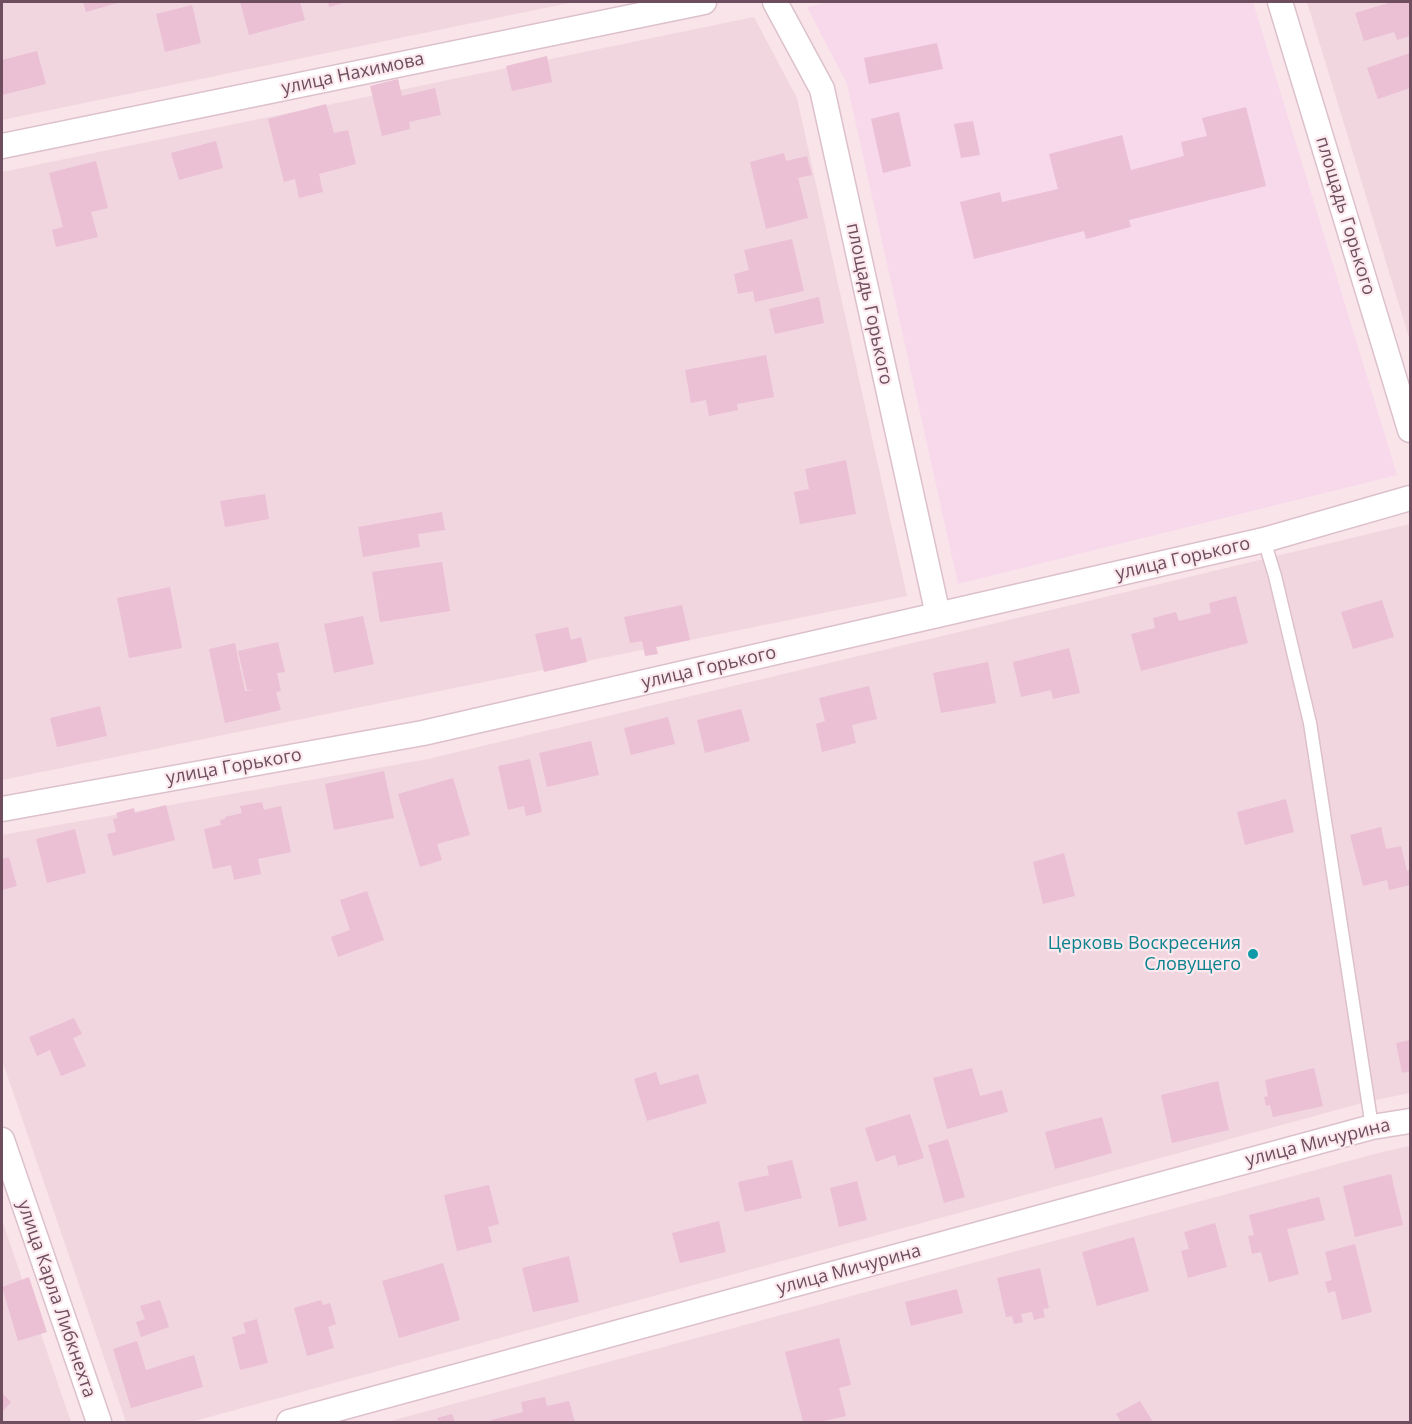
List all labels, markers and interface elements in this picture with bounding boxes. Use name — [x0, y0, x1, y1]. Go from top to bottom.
street label: улица Нахимова — [280, 48, 426, 100]
street label: площадь Горького — [1311, 134, 1379, 298]
street label: площадь Горького — [841, 221, 897, 387]
street label: улица Горького — [1114, 533, 1252, 585]
street label: улица Горького — [640, 642, 778, 694]
street label: улица Горького — [165, 744, 303, 790]
place label: Церковь Воскресения Словущего — [1048, 933, 1241, 976]
marker: Церковь Воскресения Словущего — [1246, 947, 1260, 961]
street label: улица Мичурина — [1244, 1115, 1392, 1171]
street label: улица Карла Либкнехта — [12, 1198, 100, 1400]
street label: улица Мичурина — [775, 1240, 923, 1300]

